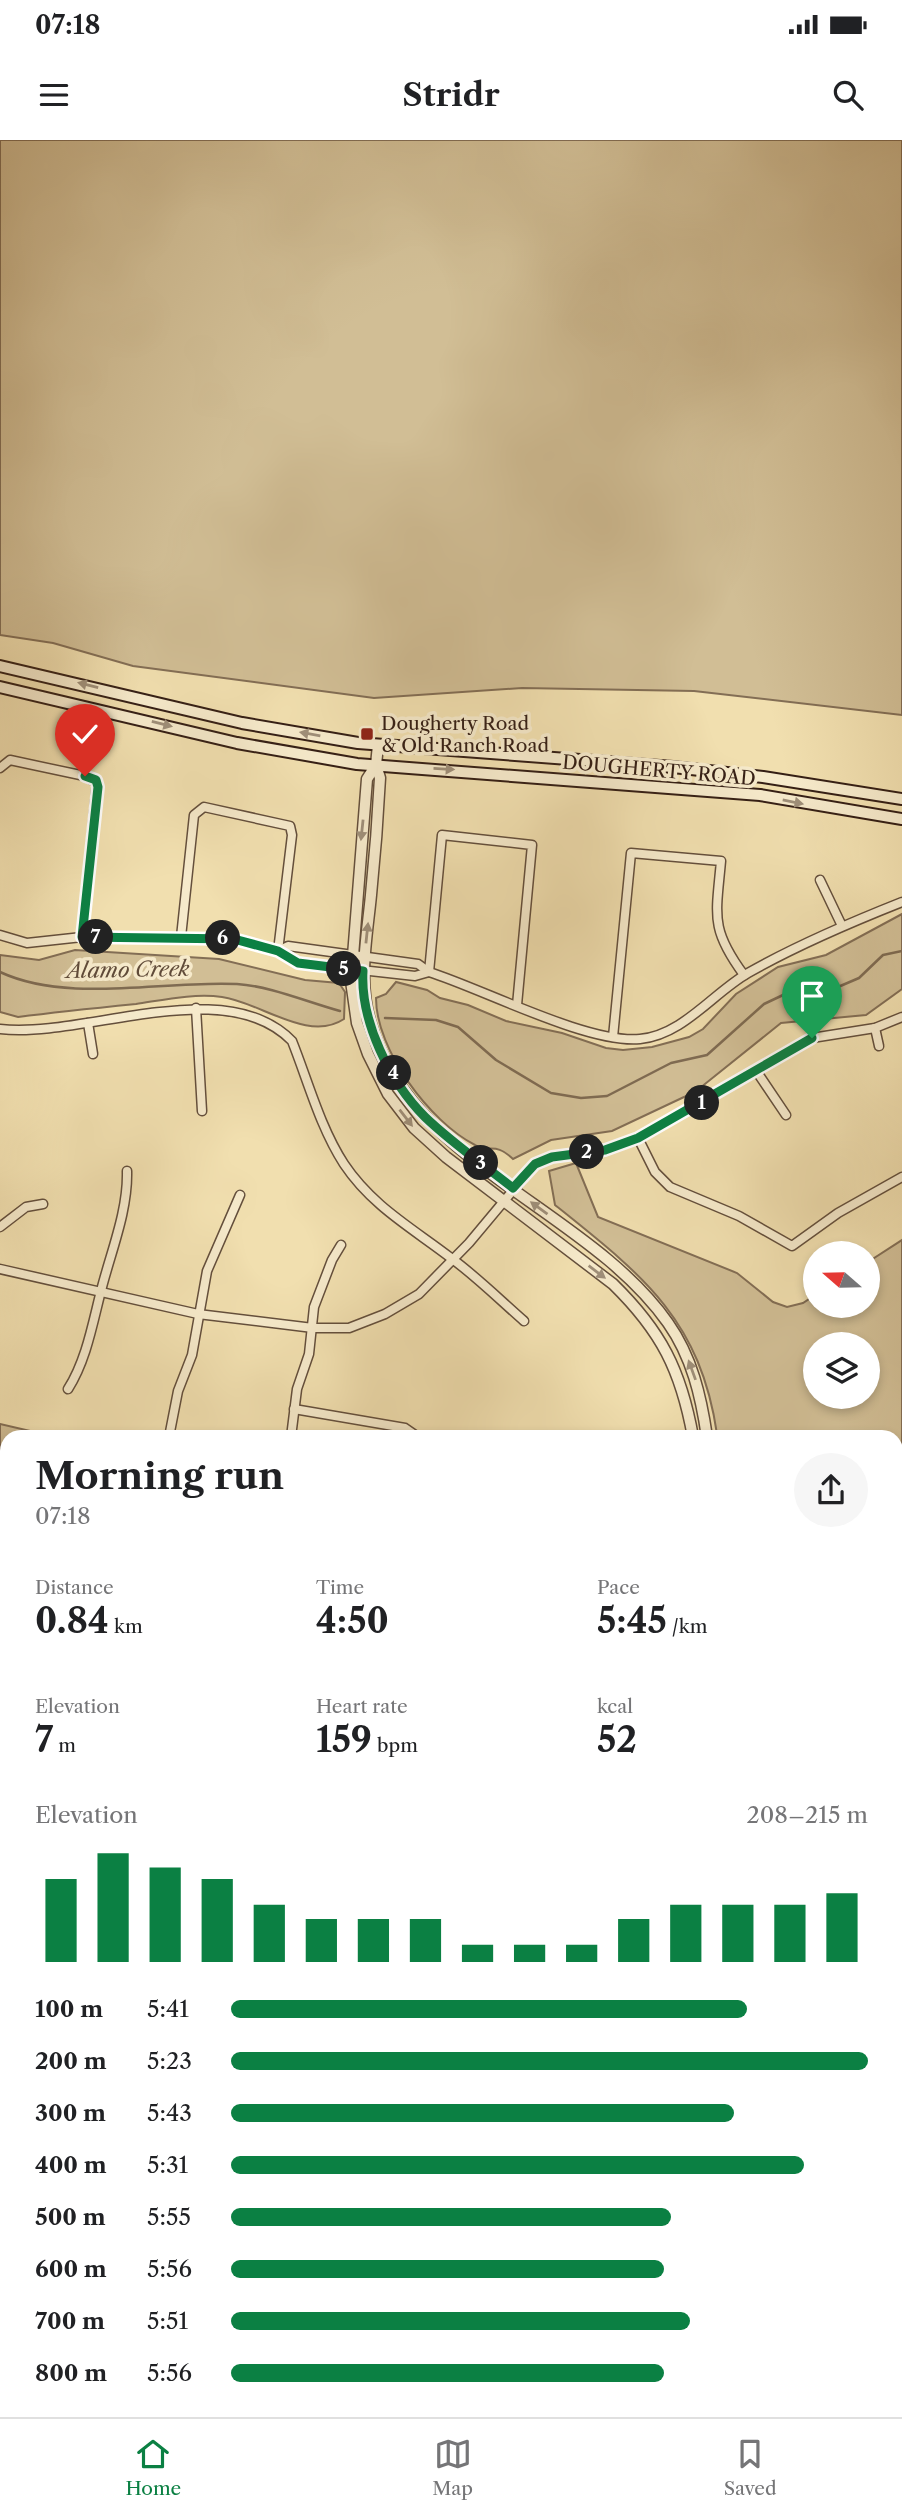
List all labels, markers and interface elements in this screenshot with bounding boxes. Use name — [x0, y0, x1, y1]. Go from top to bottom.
text: 07:18 — [35, 9, 101, 41]
text: Stridr — [402, 75, 500, 114]
icon: menu — [35, 76, 73, 114]
icon: search — [829, 76, 867, 114]
one-way arrow — [77, 680, 99, 691]
pin — [55, 704, 115, 776]
place label: Dougherty Road & Old Ranch Road — [381, 712, 549, 757]
icon: check — [66, 715, 104, 753]
one-way arrow — [151, 719, 173, 730]
marker: Dougherty Road & Old Ranch Road — [359, 726, 375, 742]
one-way arrow — [299, 728, 321, 739]
street label: DOUGHERTY ROAD — [561, 751, 757, 790]
one-way arrow — [434, 764, 456, 775]
one-way arrow — [782, 796, 804, 807]
one-way arrow — [356, 820, 367, 842]
pin: 7 — [78, 920, 114, 954]
pin: 6 — [206, 920, 241, 956]
one-way arrow — [361, 922, 372, 944]
text: 7 — [91, 925, 100, 948]
text: 6 — [217, 926, 228, 949]
pin: 5 — [326, 952, 362, 986]
water label: Alamo Creek — [63, 956, 190, 983]
text: 5 — [338, 957, 349, 980]
pin — [782, 966, 842, 1038]
icon: arrive — [793, 977, 831, 1015]
pin: 4 — [376, 1056, 412, 1090]
text: 4 — [388, 1061, 399, 1084]
pin: 1 — [684, 1086, 720, 1121]
text: 1 — [697, 1091, 706, 1114]
one-way arrow — [399, 1109, 413, 1127]
pin: 2 — [570, 1135, 604, 1170]
text: 2 — [581, 1140, 592, 1163]
pin: 3 — [463, 1146, 498, 1180]
text: 3 — [475, 1151, 486, 1174]
one-way arrow — [530, 1201, 548, 1215]
north arrow — [803, 1241, 880, 1318]
map controls — [803, 1241, 880, 1409]
one-way arrow — [588, 1264, 606, 1278]
button: layers — [803, 1332, 880, 1409]
one-way arrow — [687, 1360, 698, 1381]
text: Morning run — [35, 1452, 284, 1499]
button: share — [794, 1453, 868, 1527]
text: 07:18 — [35, 1502, 91, 1530]
text: Distance — [35, 1576, 114, 1599]
text: Time — [316, 1576, 364, 1599]
text: Pace — [597, 1576, 640, 1599]
text: 0.84 — [35, 1599, 109, 1642]
text: 4:50 — [316, 1599, 389, 1642]
text: 5:45 — [597, 1599, 667, 1642]
text: km — [109, 1615, 143, 1638]
text: /km — [667, 1615, 707, 1638]
text: Elevation — [35, 1695, 120, 1718]
text: Heart rate — [316, 1695, 408, 1718]
text: kcal — [597, 1695, 633, 1718]
text: 7 — [35, 1718, 53, 1761]
text: 159 — [316, 1718, 372, 1761]
text: 52 — [597, 1718, 637, 1761]
text: m — [53, 1734, 76, 1757]
text: bpm — [372, 1734, 418, 1757]
text: Elevation — [35, 1801, 138, 1829]
text: 208–215 m — [747, 1801, 868, 1829]
text: 100 m — [35, 1995, 103, 2023]
text: 5:41 — [147, 1995, 189, 2023]
text: 200 m — [35, 2047, 107, 2075]
text: 5:23 — [147, 2047, 192, 2075]
text: 300 m — [35, 2099, 106, 2127]
text: 5:43 — [147, 2099, 192, 2127]
text: 400 m — [35, 2151, 107, 2179]
text: 5:31 — [147, 2151, 188, 2179]
text: 500 m — [35, 2203, 106, 2231]
text: 5:55 — [147, 2203, 191, 2231]
text: 600 m — [35, 2255, 107, 2283]
text: 5:56 — [147, 2255, 192, 2283]
text: 700 m — [35, 2307, 105, 2335]
text: 5:51 — [147, 2307, 188, 2335]
text: 800 m — [35, 2359, 107, 2387]
text: 5:56 — [147, 2359, 192, 2387]
tab: Home — [125, 2435, 181, 2500]
tab: Map — [432, 2435, 473, 2500]
tab: Saved — [724, 2435, 777, 2500]

